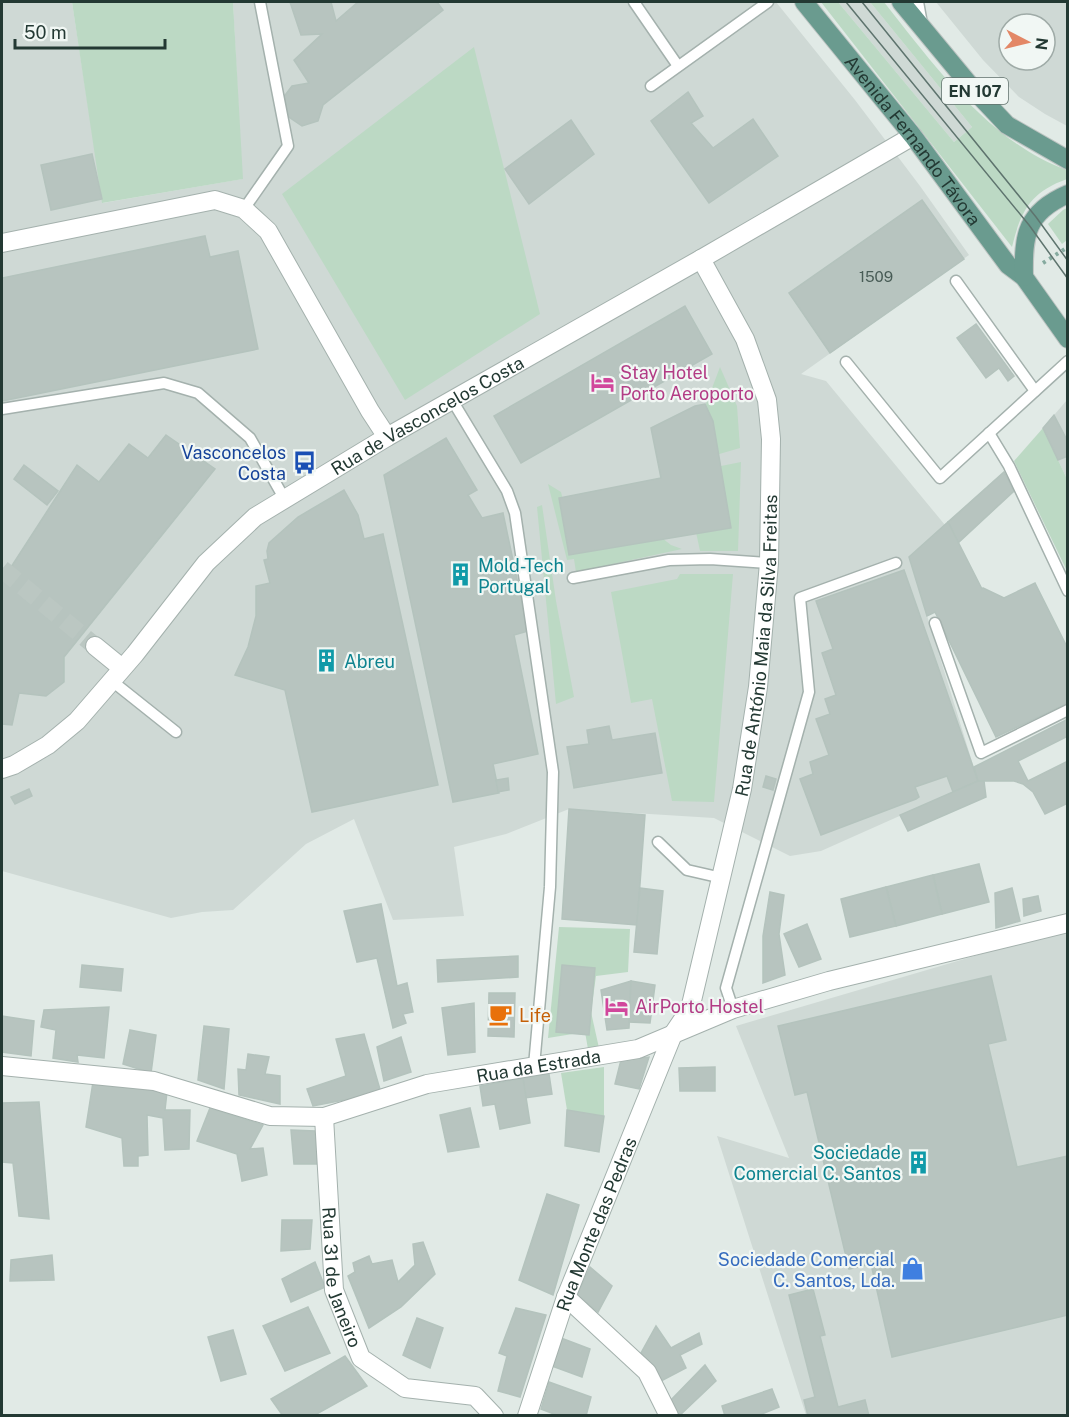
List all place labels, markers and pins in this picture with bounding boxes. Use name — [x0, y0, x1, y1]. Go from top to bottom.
place label: Stay Hotel Porto Aeroporto — [620, 362, 754, 404]
hotel icon: Stay Hotel Porto Aeroporto — [589, 369, 615, 395]
place label: Vasconcelos Costa — [181, 442, 286, 484]
bus stop icon: Vasconcelos Costa — [291, 449, 317, 475]
place label: Mold-Tech Portugal — [478, 555, 564, 597]
building icon: Mold-Tech Portugal — [447, 562, 473, 588]
building icon: Abreu — [313, 648, 339, 674]
place label: Abreu — [344, 651, 395, 672]
hotel icon: AirPorto Hostel — [604, 993, 630, 1019]
place label: AirPorto Hostel — [635, 996, 764, 1017]
cafe icon: Life — [488, 1002, 514, 1028]
place label: Life — [519, 1005, 551, 1026]
place label: Sociedade Comercial C. Santos — [733, 1142, 901, 1184]
building icon: Sociedade Comercial C. Santos — [906, 1149, 932, 1175]
place label: Sociedade Comercial C. Santos, Lda. — [718, 1249, 895, 1291]
shop icon: Sociedade Comercial C. Santos, Lda. — [900, 1256, 926, 1282]

